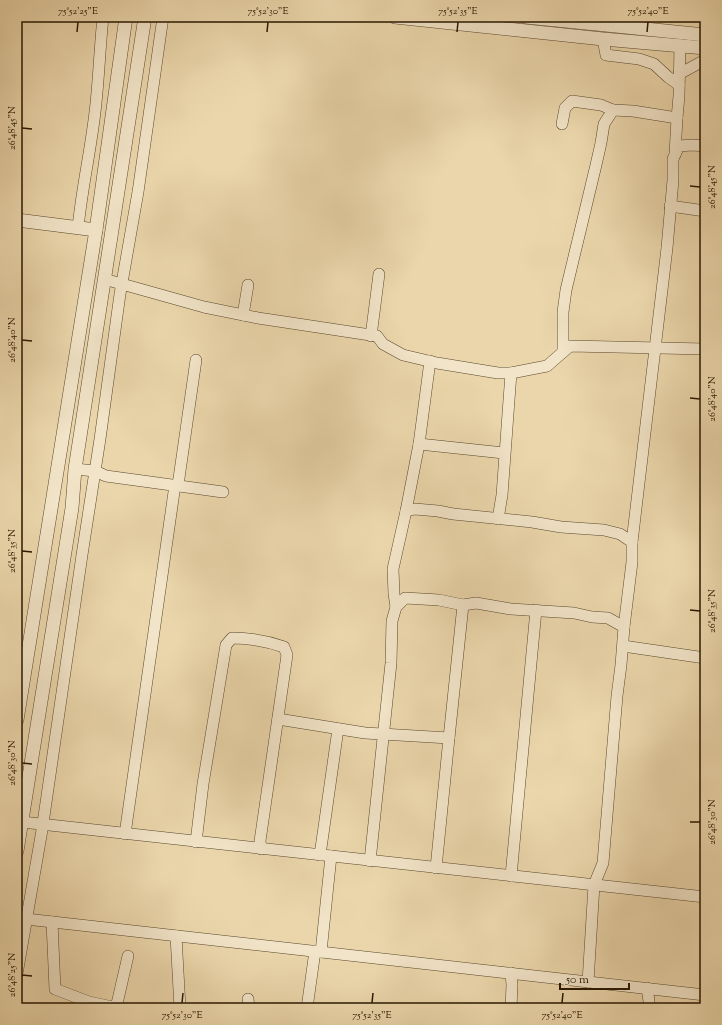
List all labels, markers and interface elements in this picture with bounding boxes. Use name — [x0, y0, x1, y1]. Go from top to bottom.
text: 75°52'25"E — [58, 4, 98, 19]
text: 75°52'30"E — [248, 4, 288, 19]
text: 75°52'35"E — [438, 4, 478, 19]
text: 75°52'40"E — [628, 4, 668, 19]
text: 26°48'45"N — [5, 106, 20, 150]
text: 26°48'45"N — [705, 165, 720, 209]
text: 26°48'40"N — [5, 317, 20, 363]
text: 26°48'40"N — [705, 376, 720, 422]
text: 26°48'35"N — [5, 529, 20, 573]
text: 26°48'35"N — [705, 589, 720, 633]
text: 26°48'30"N — [5, 740, 20, 786]
text: 26°48'30"N — [705, 799, 720, 845]
text: 26°48'25"N — [5, 953, 20, 997]
scale bar — [560, 965, 629, 991]
text: 50 m — [565, 971, 589, 989]
text: 75°52'30"E — [162, 1008, 202, 1023]
text: 75°52'35"E — [352, 1008, 392, 1023]
text: 75°52'40"E — [542, 1008, 582, 1023]

